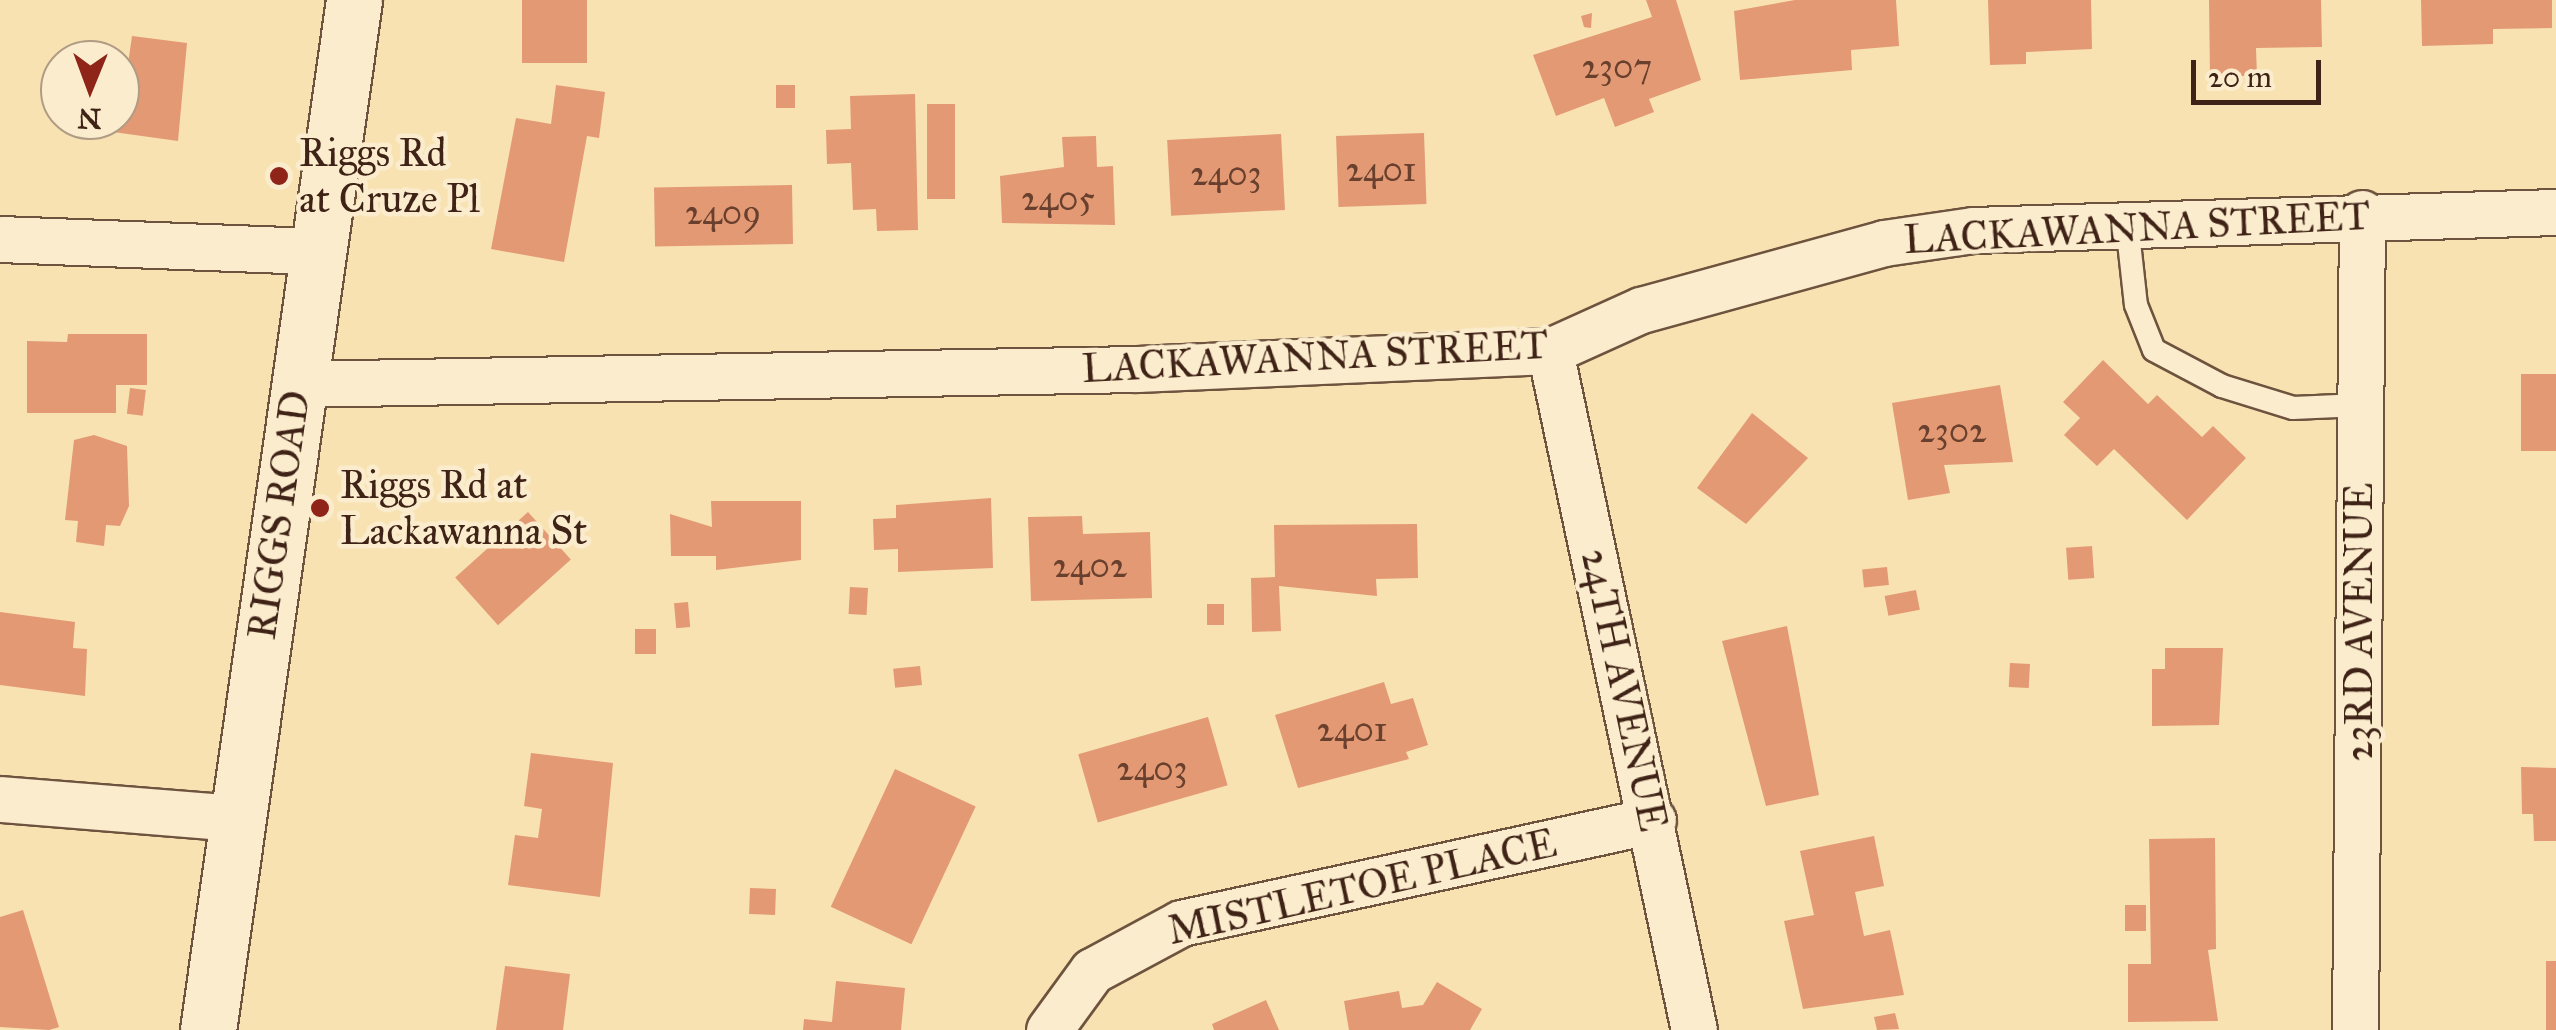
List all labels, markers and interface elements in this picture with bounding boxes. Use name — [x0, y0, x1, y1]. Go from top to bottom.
north arrow — [40, 40, 140, 140]
scale bar — [2196, 40, 2326, 102]
house number: 2307 — [1582, 46, 1652, 88]
text: 20 m — [2208, 59, 2272, 95]
text: N — [77, 101, 102, 136]
place label: Riggs Rd at Cruze Pl — [299, 129, 480, 223]
house number: 2401 — [1346, 149, 1416, 191]
house number: 2403 — [1190, 153, 1262, 195]
marker: Riggs Rd at Cruze Pl — [268, 165, 290, 187]
house number: 2405 — [1021, 178, 1095, 220]
house number: 2409 — [685, 192, 761, 234]
street label: LACKAWANNA STREET — [1903, 192, 2371, 264]
street label: LACKAWANNA STREET — [1081, 321, 1549, 393]
street label: RIGGS ROAD — [238, 388, 320, 642]
house number: 2302 — [1918, 410, 1986, 452]
place label: Riggs Rd at Lackawanna St — [340, 461, 587, 555]
street label: 23RD AVENUE — [2335, 483, 2383, 761]
marker: Riggs Rd at Lackawanna St — [309, 497, 331, 519]
house number: 2402 — [1053, 545, 1127, 587]
street label: 24TH AVENUE — [1571, 545, 1677, 835]
house number: 2401 — [1317, 709, 1387, 751]
house number: 2403 — [1116, 748, 1188, 790]
street label: MISTLETOE PLACE — [1163, 819, 1561, 955]

